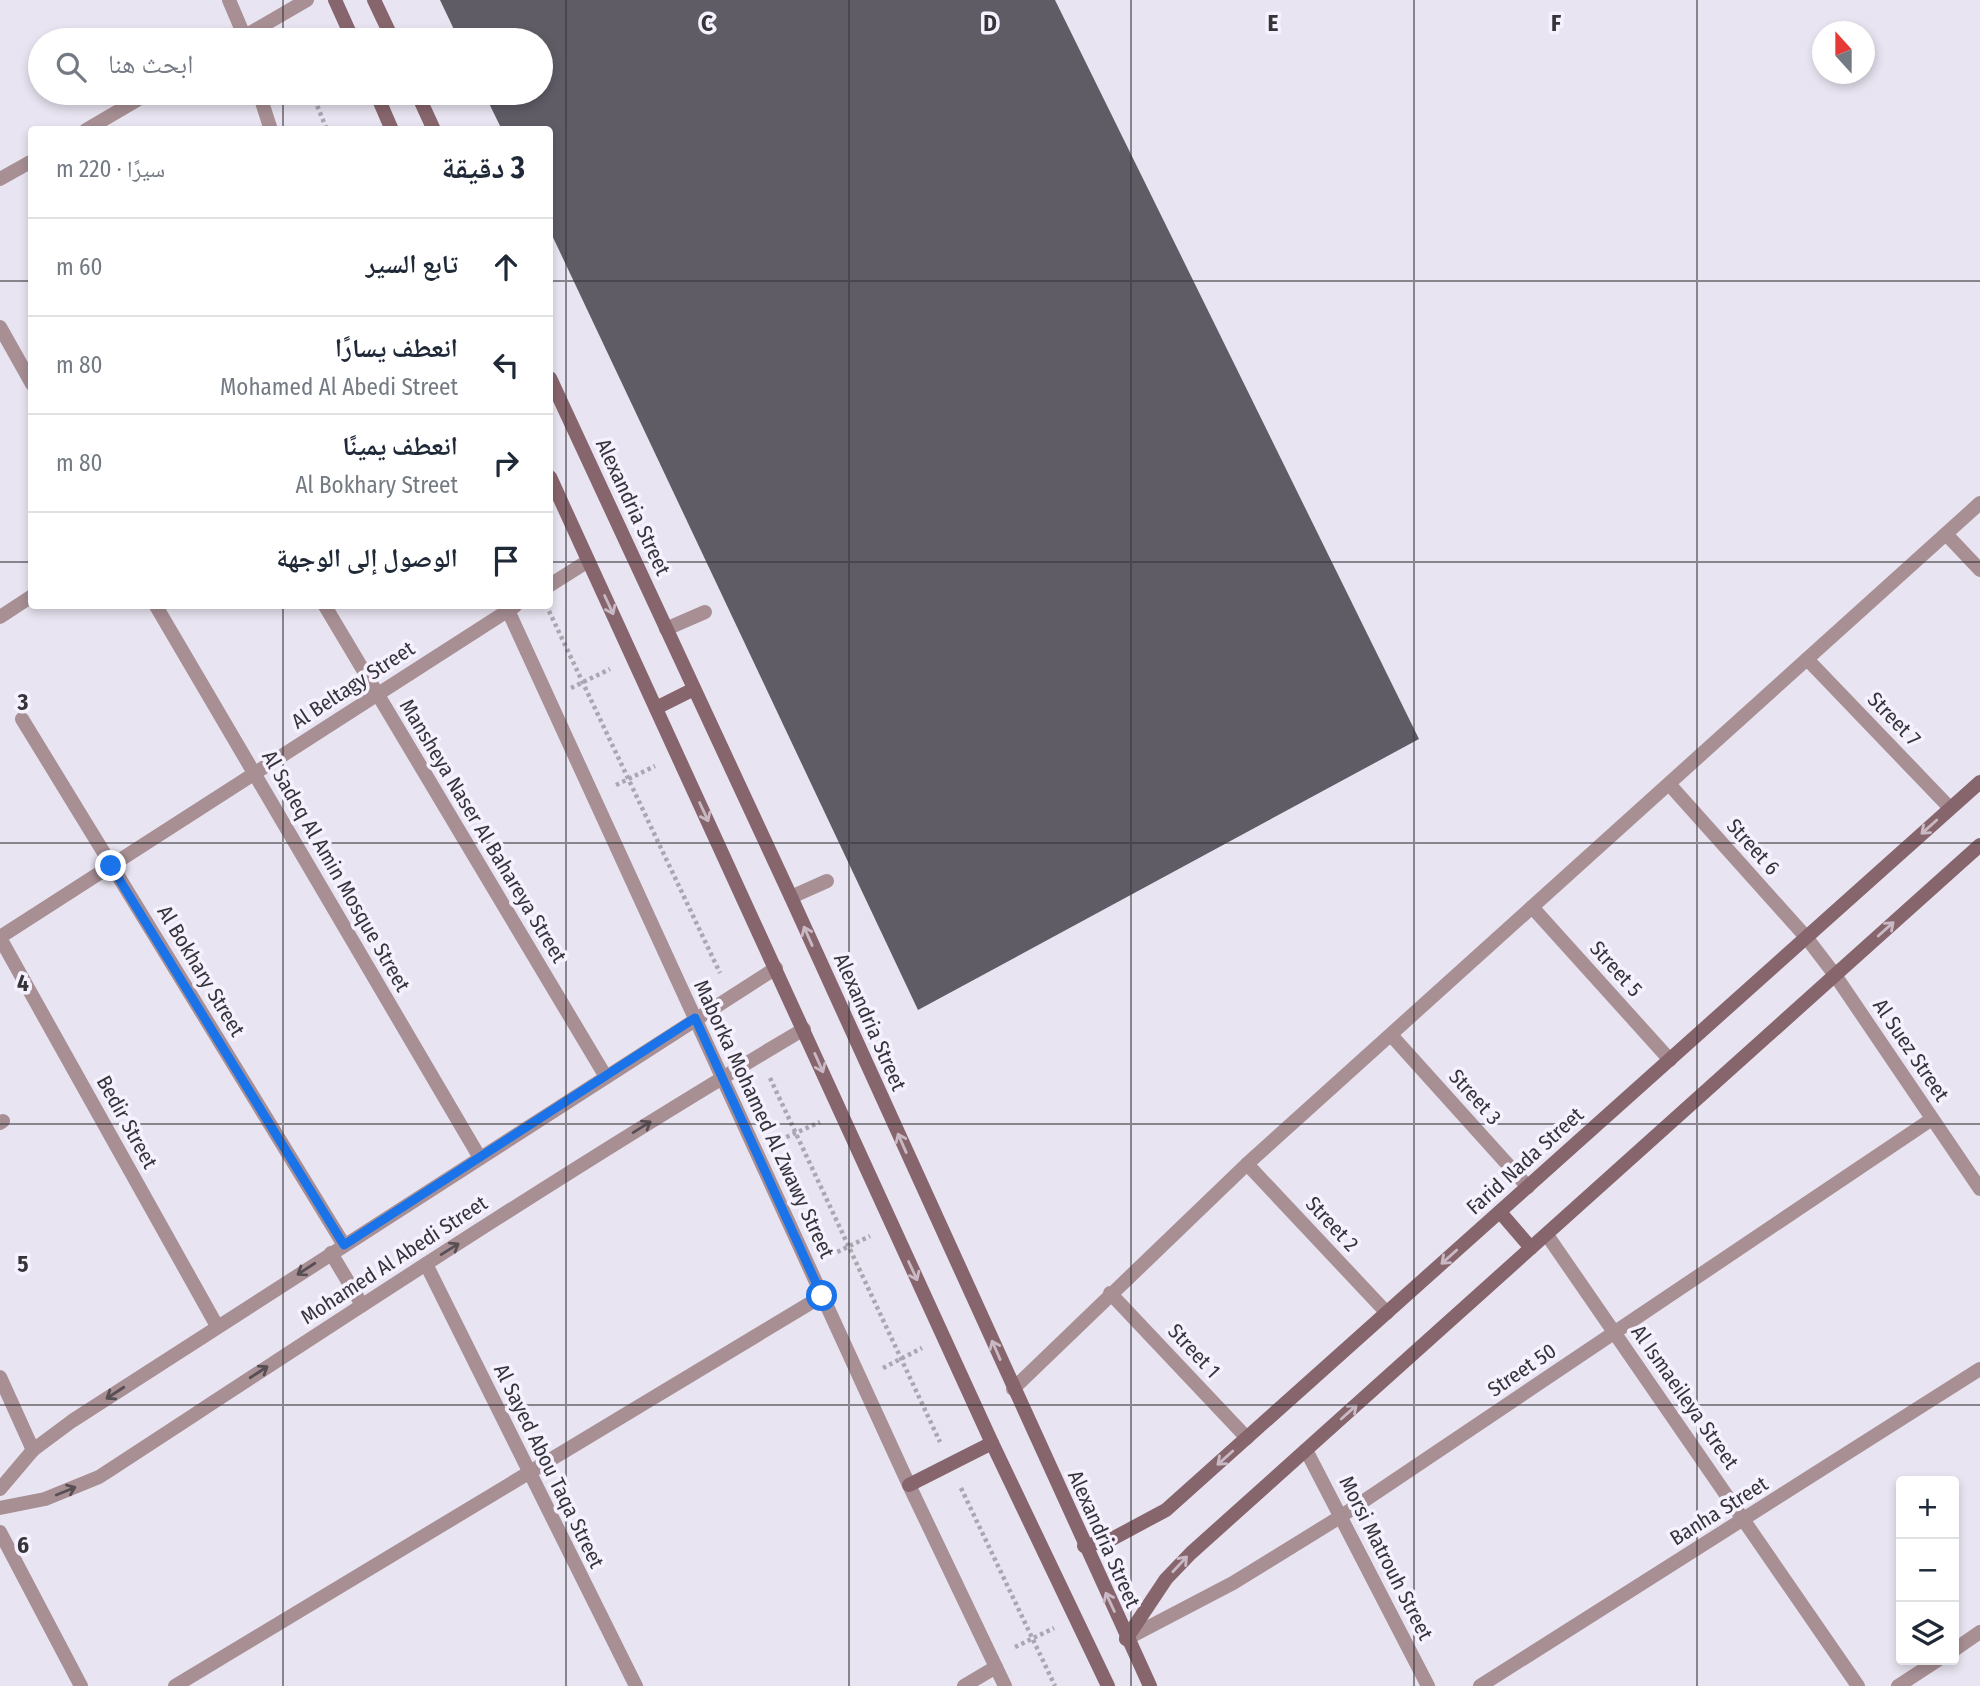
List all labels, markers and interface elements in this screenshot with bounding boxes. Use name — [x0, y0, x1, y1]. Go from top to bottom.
text: C — [701, 9, 713, 37]
text: D — [983, 9, 997, 37]
text: E — [1268, 9, 1279, 37]
text: F — [1551, 9, 1561, 37]
north arrow — [1812, 21, 1875, 84]
search box — [28, 28, 553, 105]
icon: search — [52, 48, 90, 86]
text: ابحث هنا — [108, 49, 193, 80]
text: 3 دقيقة — [442, 150, 525, 186]
text: سيرًا · 220 m — [56, 155, 165, 183]
icon: ahead — [487, 248, 525, 286]
text: تابع السير — [366, 249, 458, 280]
text: 60 m — [56, 253, 103, 281]
text: انعطف يسارًا — [335, 333, 458, 364]
icon: left — [487, 346, 525, 384]
text: 80 m — [56, 351, 103, 379]
text: Mohamed Al Abedi Street — [220, 373, 458, 401]
text: انعطف يمينًا — [342, 431, 458, 462]
street label: Alexandria Street — [590, 435, 676, 580]
icon: right — [487, 444, 525, 482]
text: 80 m — [56, 449, 103, 477]
text: Al Bokhary Street — [295, 471, 458, 499]
icon: arrive — [487, 542, 525, 580]
text: الوصول إلى الوجهة — [276, 543, 458, 574]
one-way arrow — [603, 594, 616, 616]
street label: Al Beltagy Street — [287, 635, 420, 734]
street label: Street 7 — [1862, 687, 1926, 751]
text: 3 — [17, 688, 29, 716]
street label: Mansheya Naser Al Bahareya Street — [394, 694, 572, 968]
street label: Al Sadeq Al Amin Mosque Street — [256, 746, 416, 996]
one-way arrow — [698, 801, 711, 822]
street label: Street 6 — [1721, 813, 1785, 881]
one-way arrow — [1920, 819, 1938, 835]
route end — [95, 850, 126, 881]
street label: Al Bokhary Street — [152, 901, 250, 1041]
one-way arrow — [1877, 921, 1895, 937]
one-way arrow — [801, 926, 814, 947]
street label: Street 5 — [1584, 936, 1648, 1002]
street label: Alexandria Street — [828, 949, 912, 1095]
text: 4 — [17, 969, 29, 997]
street label: Maborka Mohamed Al Zwawy Street — [688, 976, 840, 1262]
street label: Al Suez Street — [1867, 994, 1955, 1106]
one-way arrow — [813, 1052, 826, 1074]
street label: Street 3 — [1443, 1064, 1507, 1130]
street label: Bedir Street — [91, 1071, 163, 1173]
street label: Farid Nada Street — [1461, 1102, 1589, 1220]
one-way arrow — [632, 1120, 652, 1134]
one-way arrow — [895, 1133, 908, 1154]
street label: Mohamed Al Abedi Street — [296, 1190, 492, 1330]
street label: Street 2 — [1300, 1191, 1364, 1257]
one-way arrow — [440, 1241, 459, 1256]
one-way arrow — [1440, 1249, 1458, 1265]
text: 5 — [17, 1250, 29, 1278]
one-way arrow — [907, 1259, 920, 1281]
one-way arrow — [297, 1262, 316, 1276]
route start — [806, 1280, 837, 1311]
street label: Street 1 — [1162, 1318, 1226, 1384]
street label: Al Ismaeileya Street — [1626, 1320, 1744, 1474]
street label: Street 50 — [1483, 1338, 1561, 1402]
one-way arrow — [989, 1340, 1002, 1362]
street label: Al Sayed Abou Taqa Street — [488, 1360, 610, 1572]
one-way arrow — [249, 1365, 268, 1379]
one-way arrow — [106, 1386, 126, 1400]
one-way arrow — [1339, 1404, 1357, 1420]
one-way arrow — [1216, 1450, 1234, 1466]
street label: Alexandria Street — [1062, 1466, 1146, 1612]
street label: Banha Street — [1665, 1471, 1773, 1551]
street label: Morsi Matrouh Street — [1333, 1472, 1439, 1645]
map controls — [1896, 1476, 1959, 1665]
button: + — [1896, 1476, 1959, 1539]
one-way arrow — [54, 1484, 76, 1497]
text: 6 — [17, 1531, 29, 1559]
button: − — [1896, 1539, 1959, 1602]
one-way arrow — [1171, 1556, 1188, 1573]
one-way arrow — [1102, 1592, 1115, 1613]
button: layers — [1896, 1602, 1959, 1665]

